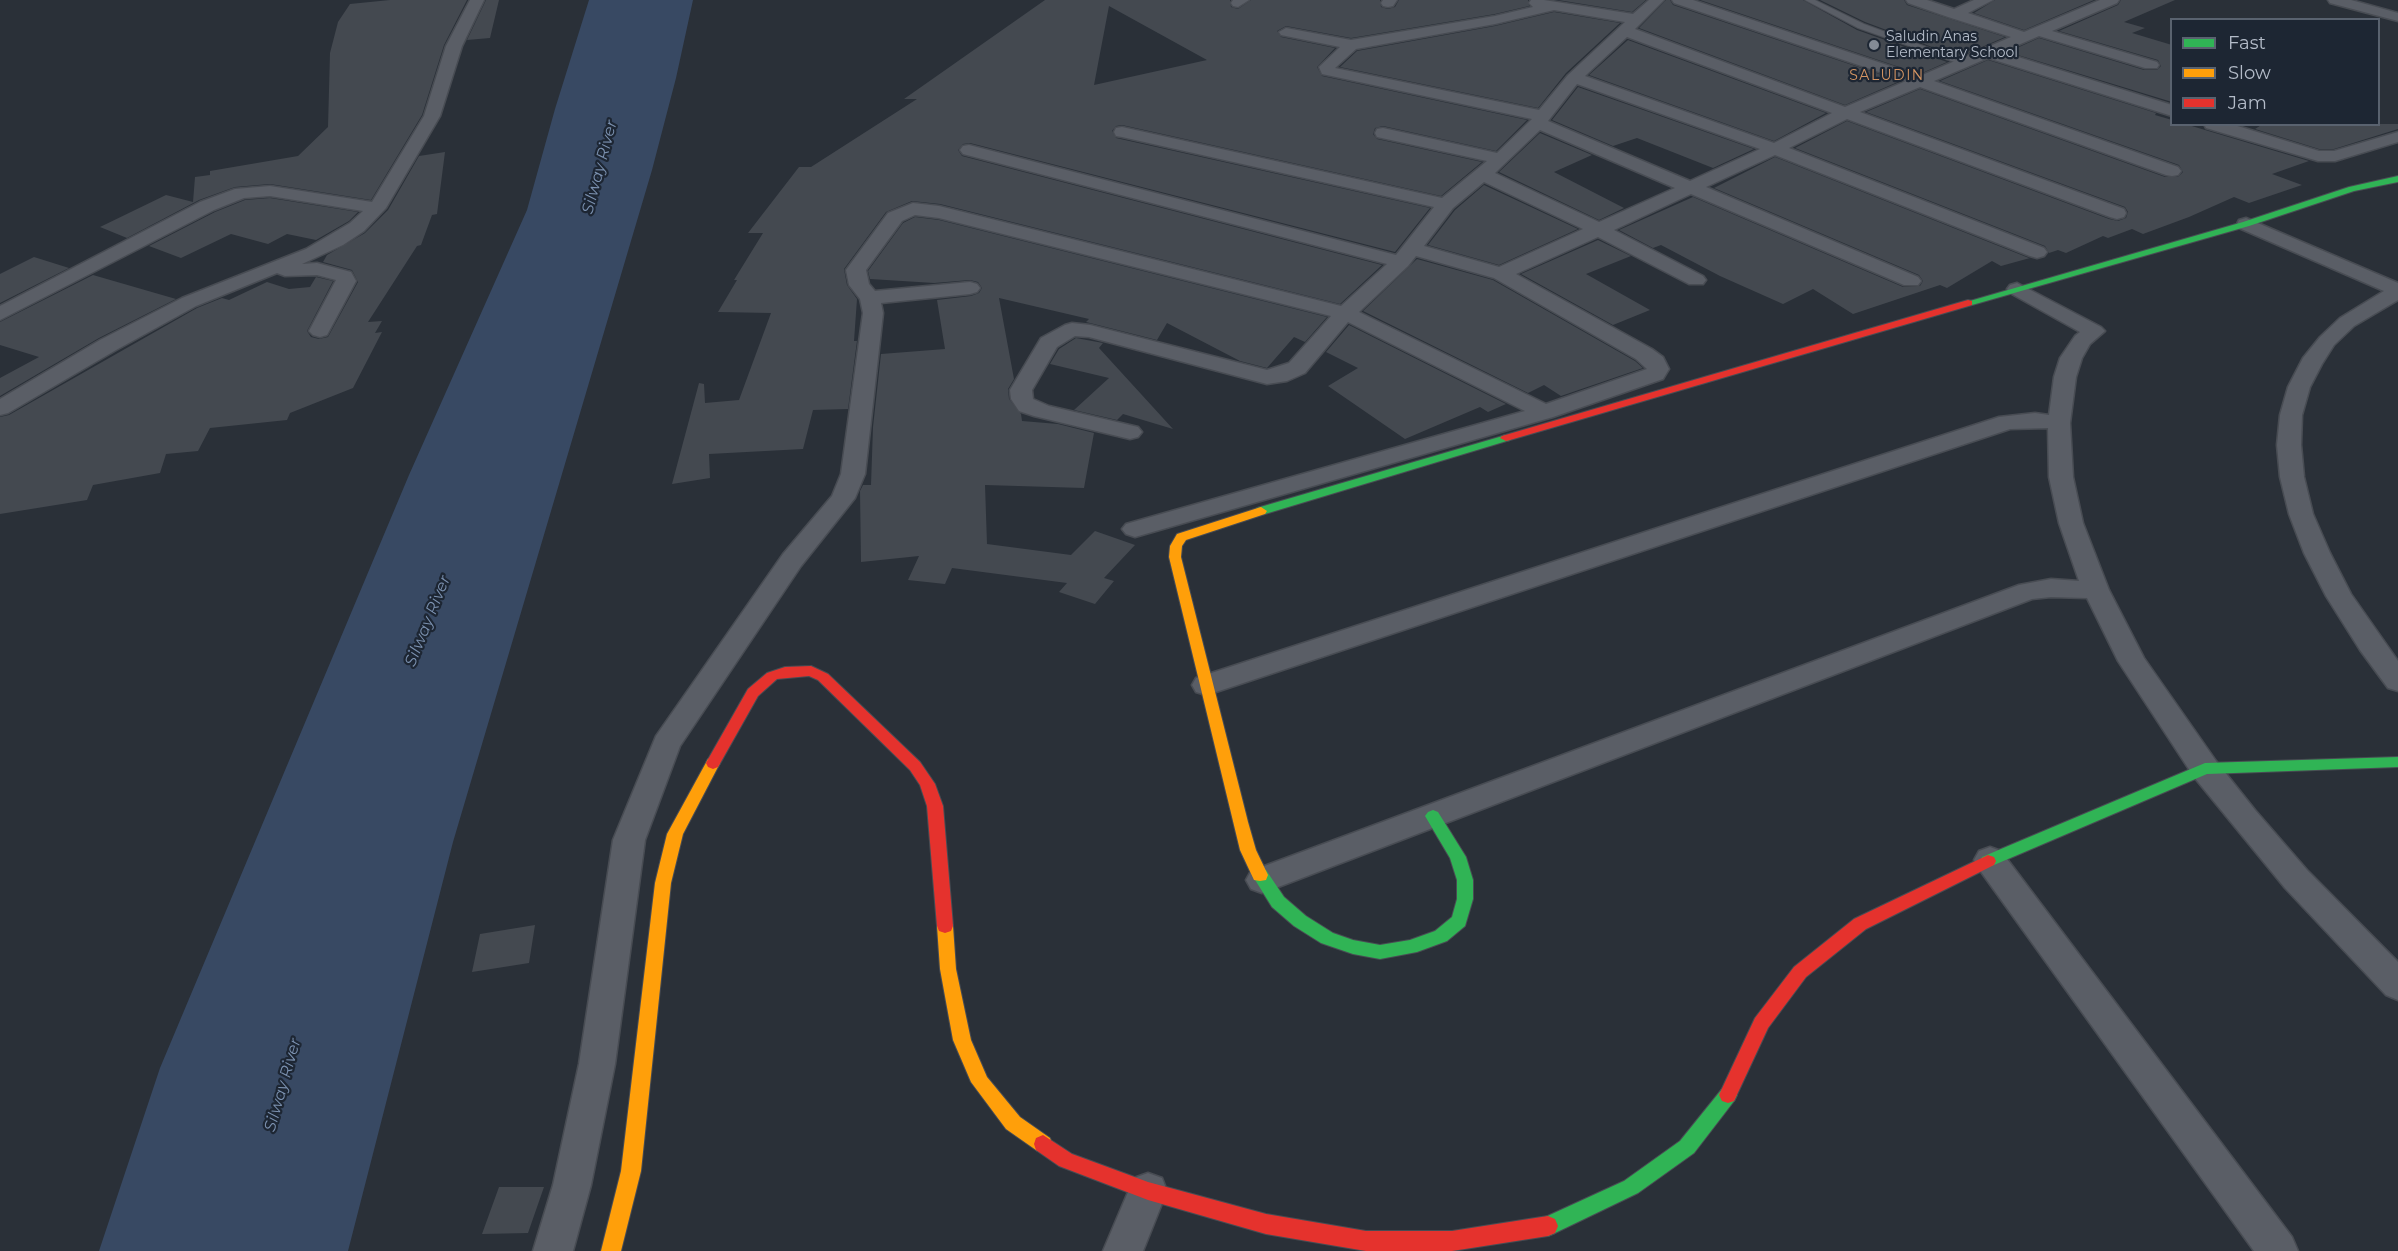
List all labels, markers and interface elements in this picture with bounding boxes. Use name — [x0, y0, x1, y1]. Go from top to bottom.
legend — [2170, 18, 2380, 126]
place label: Saludin Anas Elementary School — [1886, 29, 2018, 62]
text: Fast — [2228, 32, 2266, 54]
marker: Saludin Anas Elementary School — [1867, 38, 1881, 52]
text: Slow — [2228, 62, 2271, 84]
district label: SALUDIN — [1849, 68, 1925, 84]
text: Jam — [2228, 92, 2267, 114]
water label: Silway River — [578, 118, 622, 216]
water label: Silway River — [401, 573, 455, 669]
water label: Silway River — [261, 1036, 305, 1134]

